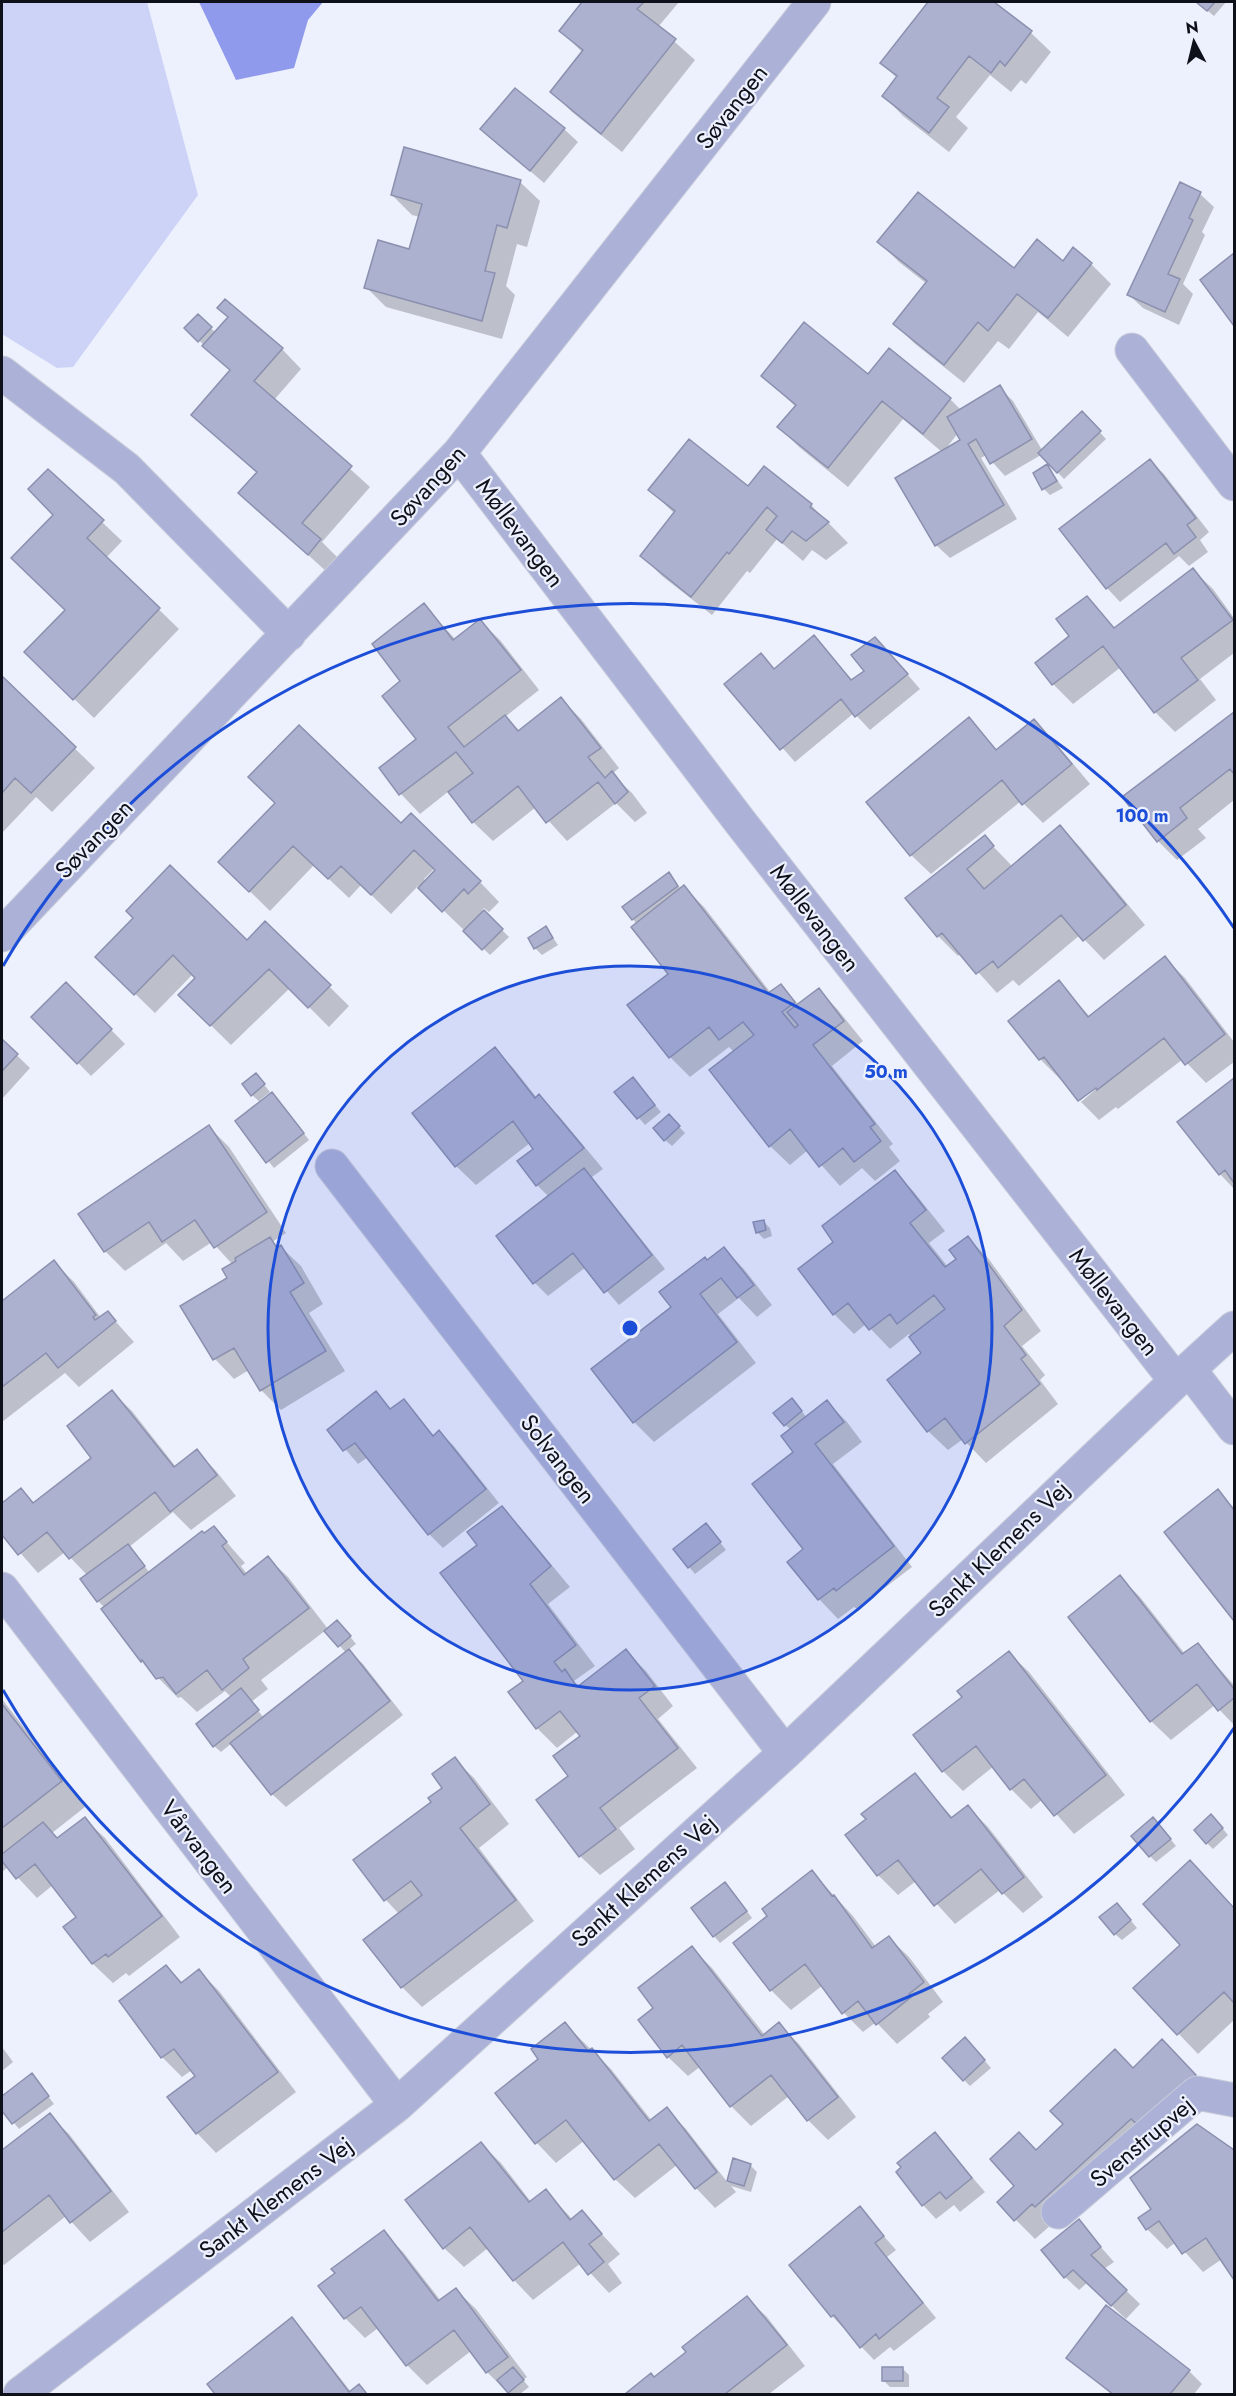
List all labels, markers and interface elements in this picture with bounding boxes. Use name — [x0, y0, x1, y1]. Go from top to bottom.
north arrow — [1164, 12, 1224, 72]
text: N — [1185, 15, 1200, 40]
street label: Søvangen — [687, 57, 776, 157]
street label: Søvangen — [381, 437, 474, 534]
street label: Møllevangen — [468, 471, 573, 595]
street label: Søvangen — [47, 791, 141, 887]
text: 100 m — [1115, 803, 1169, 829]
street label: Møllevangen — [762, 856, 869, 979]
text: 50 m — [864, 1059, 908, 1085]
street label: Møllevangen — [1061, 1240, 1168, 1363]
centre of rings — [620, 1318, 640, 1338]
street label: Solvangen — [512, 1406, 605, 1511]
street label: Sankt Klemens Vej — [920, 1472, 1077, 1626]
street label: Vårvangen — [152, 1792, 246, 1901]
street label: Sankt Klemens Vej — [563, 1806, 724, 1956]
street label: Svenstrupvej — [1082, 2088, 1201, 2196]
street label: Sankt Klemens Vej — [191, 2128, 360, 2267]

